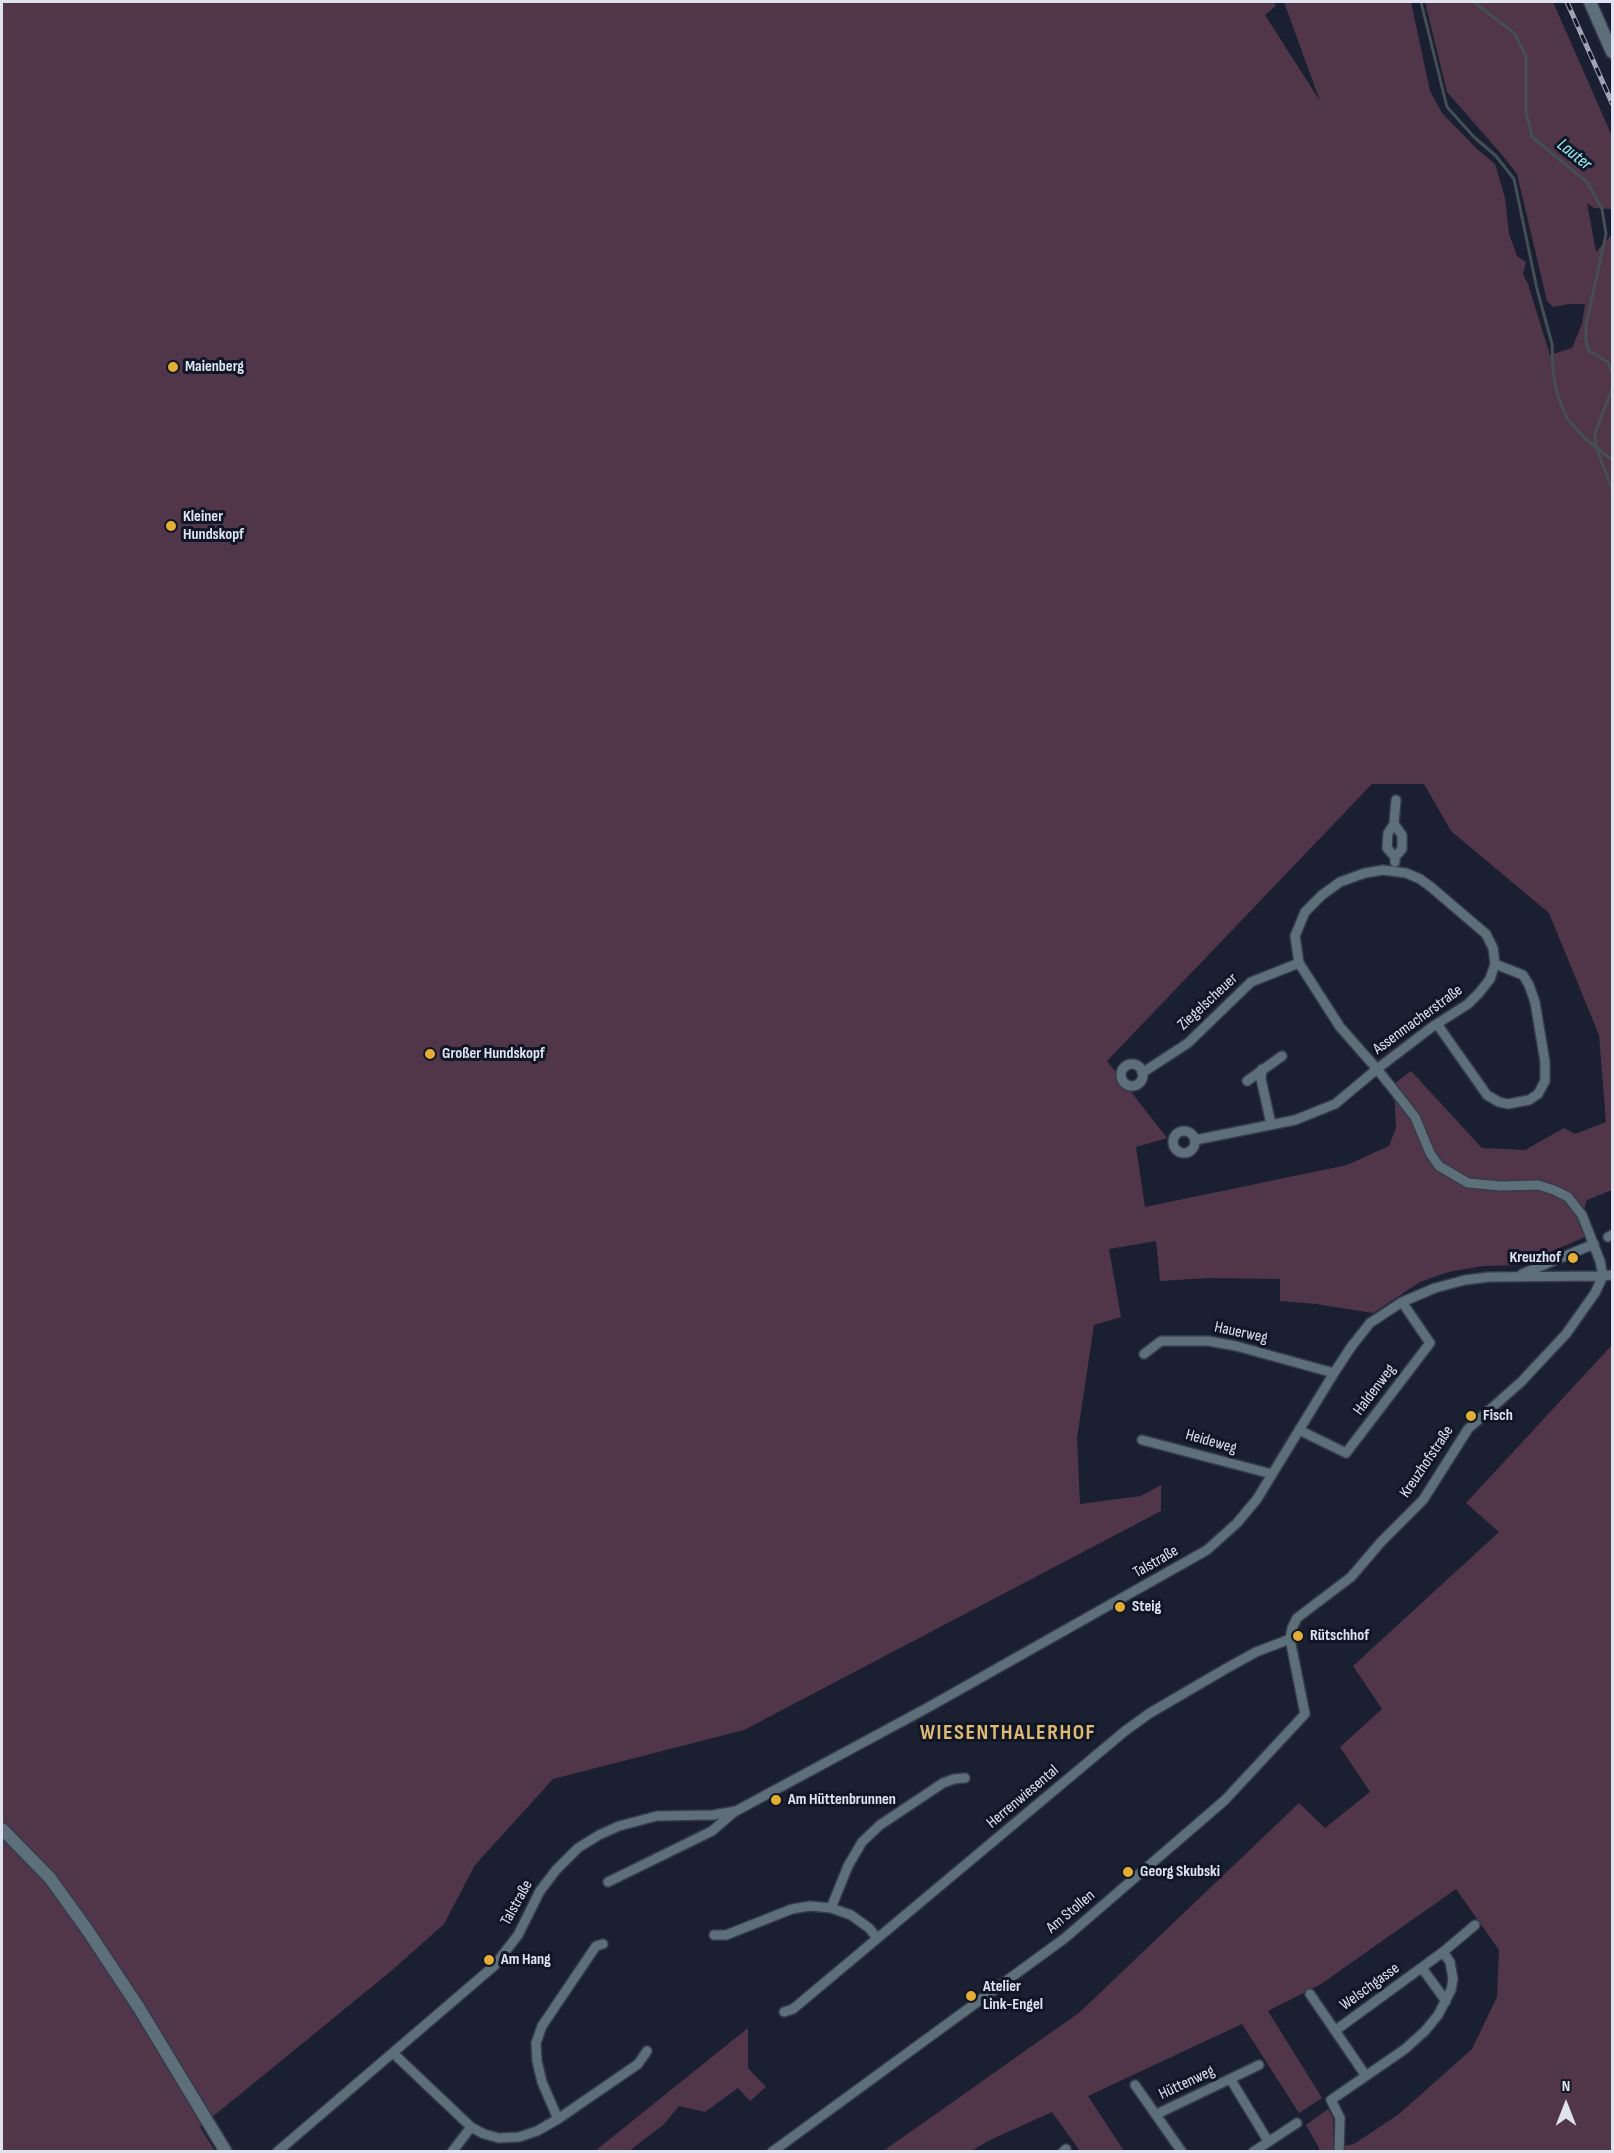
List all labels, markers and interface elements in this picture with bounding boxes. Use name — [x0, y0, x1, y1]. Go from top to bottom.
water label: Lauter — [1552, 135, 1596, 175]
place label: Maienberg — [185, 357, 244, 377]
marker: Maienberg — [166, 360, 180, 374]
place label: Kleiner Hundskopf — [183, 507, 244, 545]
marker: Kleiner Hundskopf — [164, 519, 178, 533]
street label: Ziegelscheuer — [1174, 969, 1242, 1035]
street label: Assenmacherstraße — [1369, 981, 1467, 1059]
place label: Großer Hundskopf — [442, 1044, 545, 1064]
marker: Großer Hundskopf — [423, 1047, 437, 1061]
place label: Kreuzhof — [1509, 1248, 1561, 1268]
marker: Kreuzhof — [1566, 1251, 1580, 1265]
street label: Hauerweg — [1213, 1318, 1269, 1348]
street label: Haldenweg — [1350, 1361, 1400, 1419]
place label: Fisch — [1483, 1406, 1513, 1426]
marker: Fisch — [1464, 1409, 1478, 1423]
street label: Kreuzhofstraße — [1396, 1422, 1458, 1502]
street label: Heideweg — [1183, 1426, 1239, 1458]
street label: Talstraße — [1130, 1541, 1182, 1583]
place label: Steig — [1132, 1597, 1161, 1617]
marker: Steig — [1113, 1600, 1127, 1614]
place label: Rütschhof — [1310, 1626, 1369, 1646]
marker: Rütschhof — [1291, 1629, 1305, 1643]
district label: WIESENTHALERHOF — [920, 1720, 1096, 1746]
street label: Herrenwiesental — [983, 1761, 1063, 1833]
place label: Am Hüttenbrunnen — [788, 1790, 896, 1810]
marker: Am Hüttenbrunnen — [769, 1793, 783, 1807]
place label: Georg Skubski — [1140, 1862, 1220, 1882]
marker: Georg Skubski — [1121, 1865, 1135, 1879]
street label: Talstraße — [497, 1877, 537, 1929]
street label: Am Stollen — [1043, 1886, 1099, 1938]
place label: Am Hang — [501, 1950, 551, 1970]
marker: Am Hang — [482, 1953, 496, 1967]
street label: Welschgasse — [1337, 1959, 1403, 2015]
place label: Atelier Link-Engel — [983, 1977, 1043, 2015]
marker: Atelier Link-Engel — [964, 1989, 978, 2003]
street label: Hüttenweg — [1156, 2062, 1218, 2104]
north arrow — [1536, 2075, 1596, 2135]
text: N — [1562, 2077, 1570, 2096]

